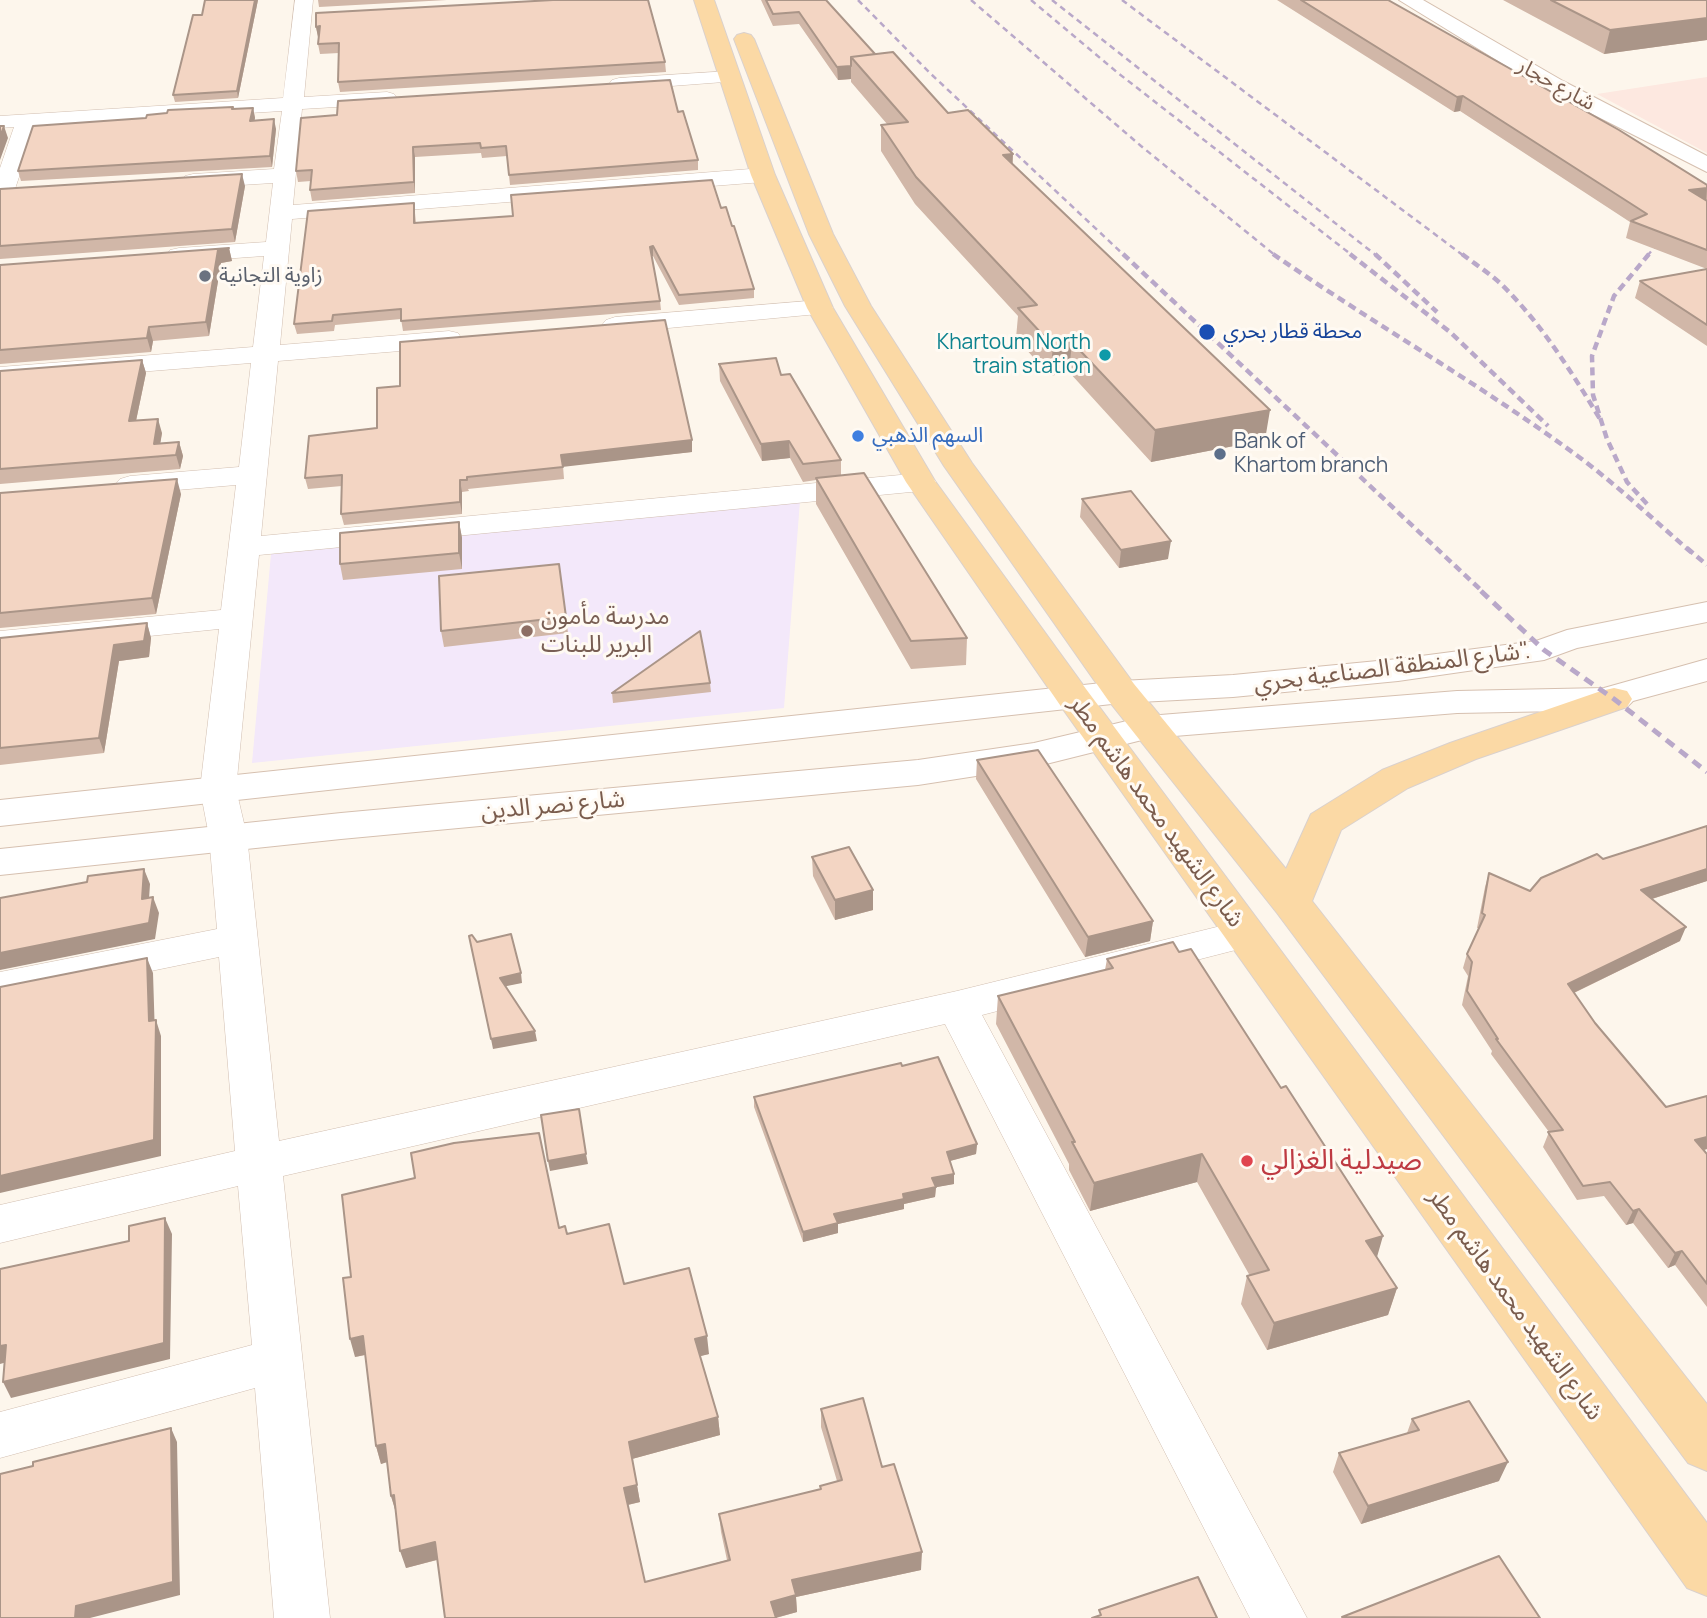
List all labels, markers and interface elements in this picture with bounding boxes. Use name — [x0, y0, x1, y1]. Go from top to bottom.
street label: شارع حجار — [1513, 53, 1599, 117]
place label: زاوية التجانية — [219, 263, 323, 289]
marker: زاوية التجانية — [197, 268, 213, 284]
place label: محطة قطار بحري — [1223, 319, 1362, 345]
marker: محطة قطار بحري — [1197, 322, 1217, 342]
place label: Khartoum North train station — [937, 330, 1091, 380]
marker: Khartoum North train station — [1097, 347, 1113, 363]
place label: السهم الذهبي — [872, 423, 983, 449]
marker: السهم الذهبي — [850, 428, 866, 444]
place label: Bank of Khartom branch — [1234, 429, 1388, 479]
marker: Bank of Khartom branch — [1212, 446, 1228, 462]
place label: مدرسة مأمون البرير للبنات — [541, 603, 670, 659]
marker: مدرسة مأمون البرير للبنات — [519, 623, 535, 639]
street label: شارع المنطقة الصناعية بحري". — [1252, 637, 1532, 699]
street label: شارع الشهيد محمد هاشم مطر — [1062, 691, 1250, 933]
street label: شارع نصر الدين — [480, 785, 626, 827]
place label: صيدلية الغزالي — [1261, 1144, 1422, 1178]
marker: صيدلية الغزالي — [1239, 1153, 1255, 1169]
street label: شارع الشهيد محمد هاشم مطر — [1421, 1184, 1609, 1426]

